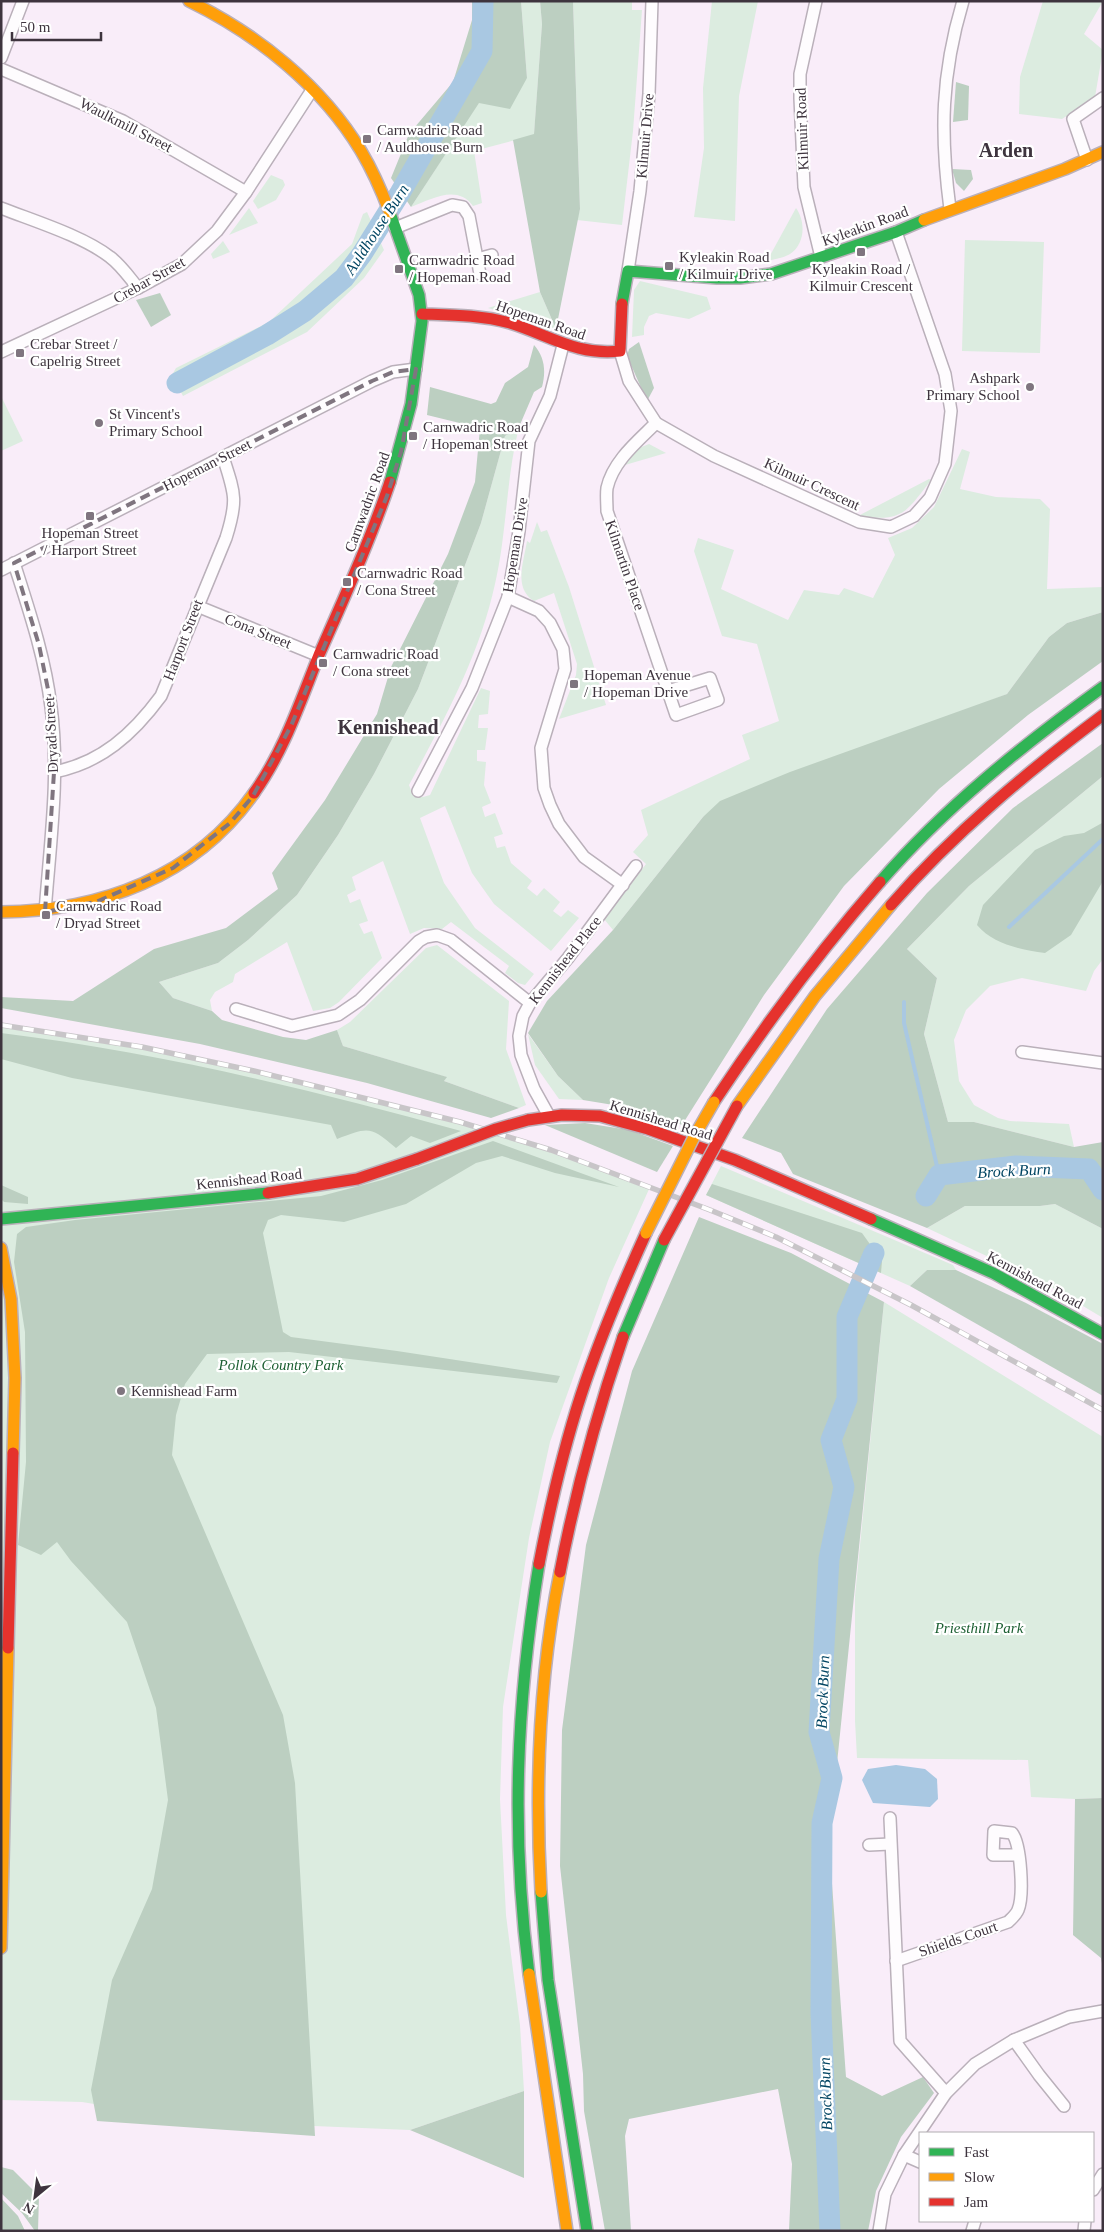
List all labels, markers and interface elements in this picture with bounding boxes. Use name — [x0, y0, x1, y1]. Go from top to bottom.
scale bar — [12, 10, 101, 42]
text: 50 m — [20, 19, 51, 35]
street label: Kilmuir Road — [793, 87, 811, 171]
street label: Kilmuir Drive — [633, 92, 657, 179]
street label: Waulkmill Street — [77, 95, 176, 156]
place label: Carnwadric Road / Auldhouse Burn — [377, 122, 483, 155]
marker: Carnwadric Road / Auldhouse Burn — [361, 133, 373, 145]
district label: Arden — [979, 139, 1033, 161]
water label: Auldhouse Burn — [341, 181, 412, 278]
street label: Kyleakin Road — [820, 203, 911, 249]
marker: Kyleakin Road / Kilmuir Crescent — [855, 246, 867, 258]
place label: Kyleakin Road / Kilmuir Drive — [679, 249, 773, 282]
place label: Carnwadric Road / Hopeman Road — [409, 252, 515, 285]
street label: Crebar Street — [110, 253, 188, 306]
marker: Kyleakin Road / Kilmuir Drive — [663, 260, 675, 272]
place label: Kyleakin Road / Kilmuir Crescent — [809, 261, 914, 294]
marker: Carnwadric Road / Hopeman Road — [393, 263, 405, 275]
street label: Hopeman Road — [494, 297, 588, 343]
place label: Crebar Street / Capelrig Street — [30, 336, 121, 369]
marker: Crebar Street / Capelrig Street — [14, 347, 26, 359]
place label: Ashpark Primary School — [926, 370, 1020, 403]
marker: Ashpark Primary School — [1024, 381, 1036, 393]
place label: St Vincent's Primary School — [109, 406, 203, 439]
marker: St Vincent's Primary School — [93, 417, 105, 429]
place label: Carnwadric Road / Hopeman Street — [423, 419, 529, 452]
marker: Carnwadric Road / Hopeman Street — [407, 430, 419, 442]
street label: Hopeman Street — [160, 435, 255, 494]
street label: Carnwadric Road — [341, 449, 393, 554]
street label: Kilmuir Crescent — [762, 455, 863, 514]
street label: Hopeman Drive — [500, 496, 530, 594]
marker: Hopeman Street / Harport Street — [84, 510, 96, 522]
street label: Kilmartin Place — [602, 518, 648, 613]
place label: Hopeman Street / Harport Street — [41, 525, 139, 558]
place label: Carnwadric Road / Cona Street — [357, 565, 463, 598]
marker: Carnwadric Road / Cona Street — [341, 576, 353, 588]
street label: Harport Street — [160, 597, 206, 683]
street label: Cona Street — [222, 610, 294, 652]
place label: Carnwadric Road / Cona street — [333, 646, 439, 679]
marker: Carnwadric Road / Cona street — [317, 657, 329, 669]
place label: Hopeman Avenue / Hopeman Drive — [584, 667, 691, 700]
marker: Hopeman Avenue / Hopeman Drive — [568, 678, 580, 690]
street label: Dryad Street — [41, 696, 61, 773]
district label: Kennishead — [337, 716, 439, 738]
place label: Carnwadric Road / Dryad Street — [56, 898, 162, 931]
marker: Carnwadric Road / Dryad Street — [40, 909, 52, 921]
street label: Kennishead Place — [526, 913, 604, 1007]
street label: Kennishead Road — [608, 1097, 715, 1143]
water label: Brock Burn — [977, 1160, 1051, 1181]
street label: Kennishead Road — [195, 1165, 303, 1193]
street label: Kennishead Road — [984, 1248, 1086, 1312]
park label: Pollok Country Park — [218, 1357, 344, 1373]
place label: Kennishead Farm — [131, 1383, 238, 1399]
marker: Kennishead Farm — [115, 1385, 127, 1397]
park label: Priesthill Park — [934, 1620, 1024, 1636]
water label: Brock Burn — [813, 1655, 832, 1729]
street label: Shields Court — [917, 1918, 1000, 1960]
water label: Brock Burn — [816, 2057, 835, 2131]
legend — [919, 2132, 1094, 2222]
text: Fast — [964, 2144, 990, 2160]
text: Slow — [964, 2169, 995, 2185]
north arrow — [10, 2172, 60, 2222]
text: Jam — [964, 2194, 988, 2210]
text: N — [21, 2199, 37, 2217]

